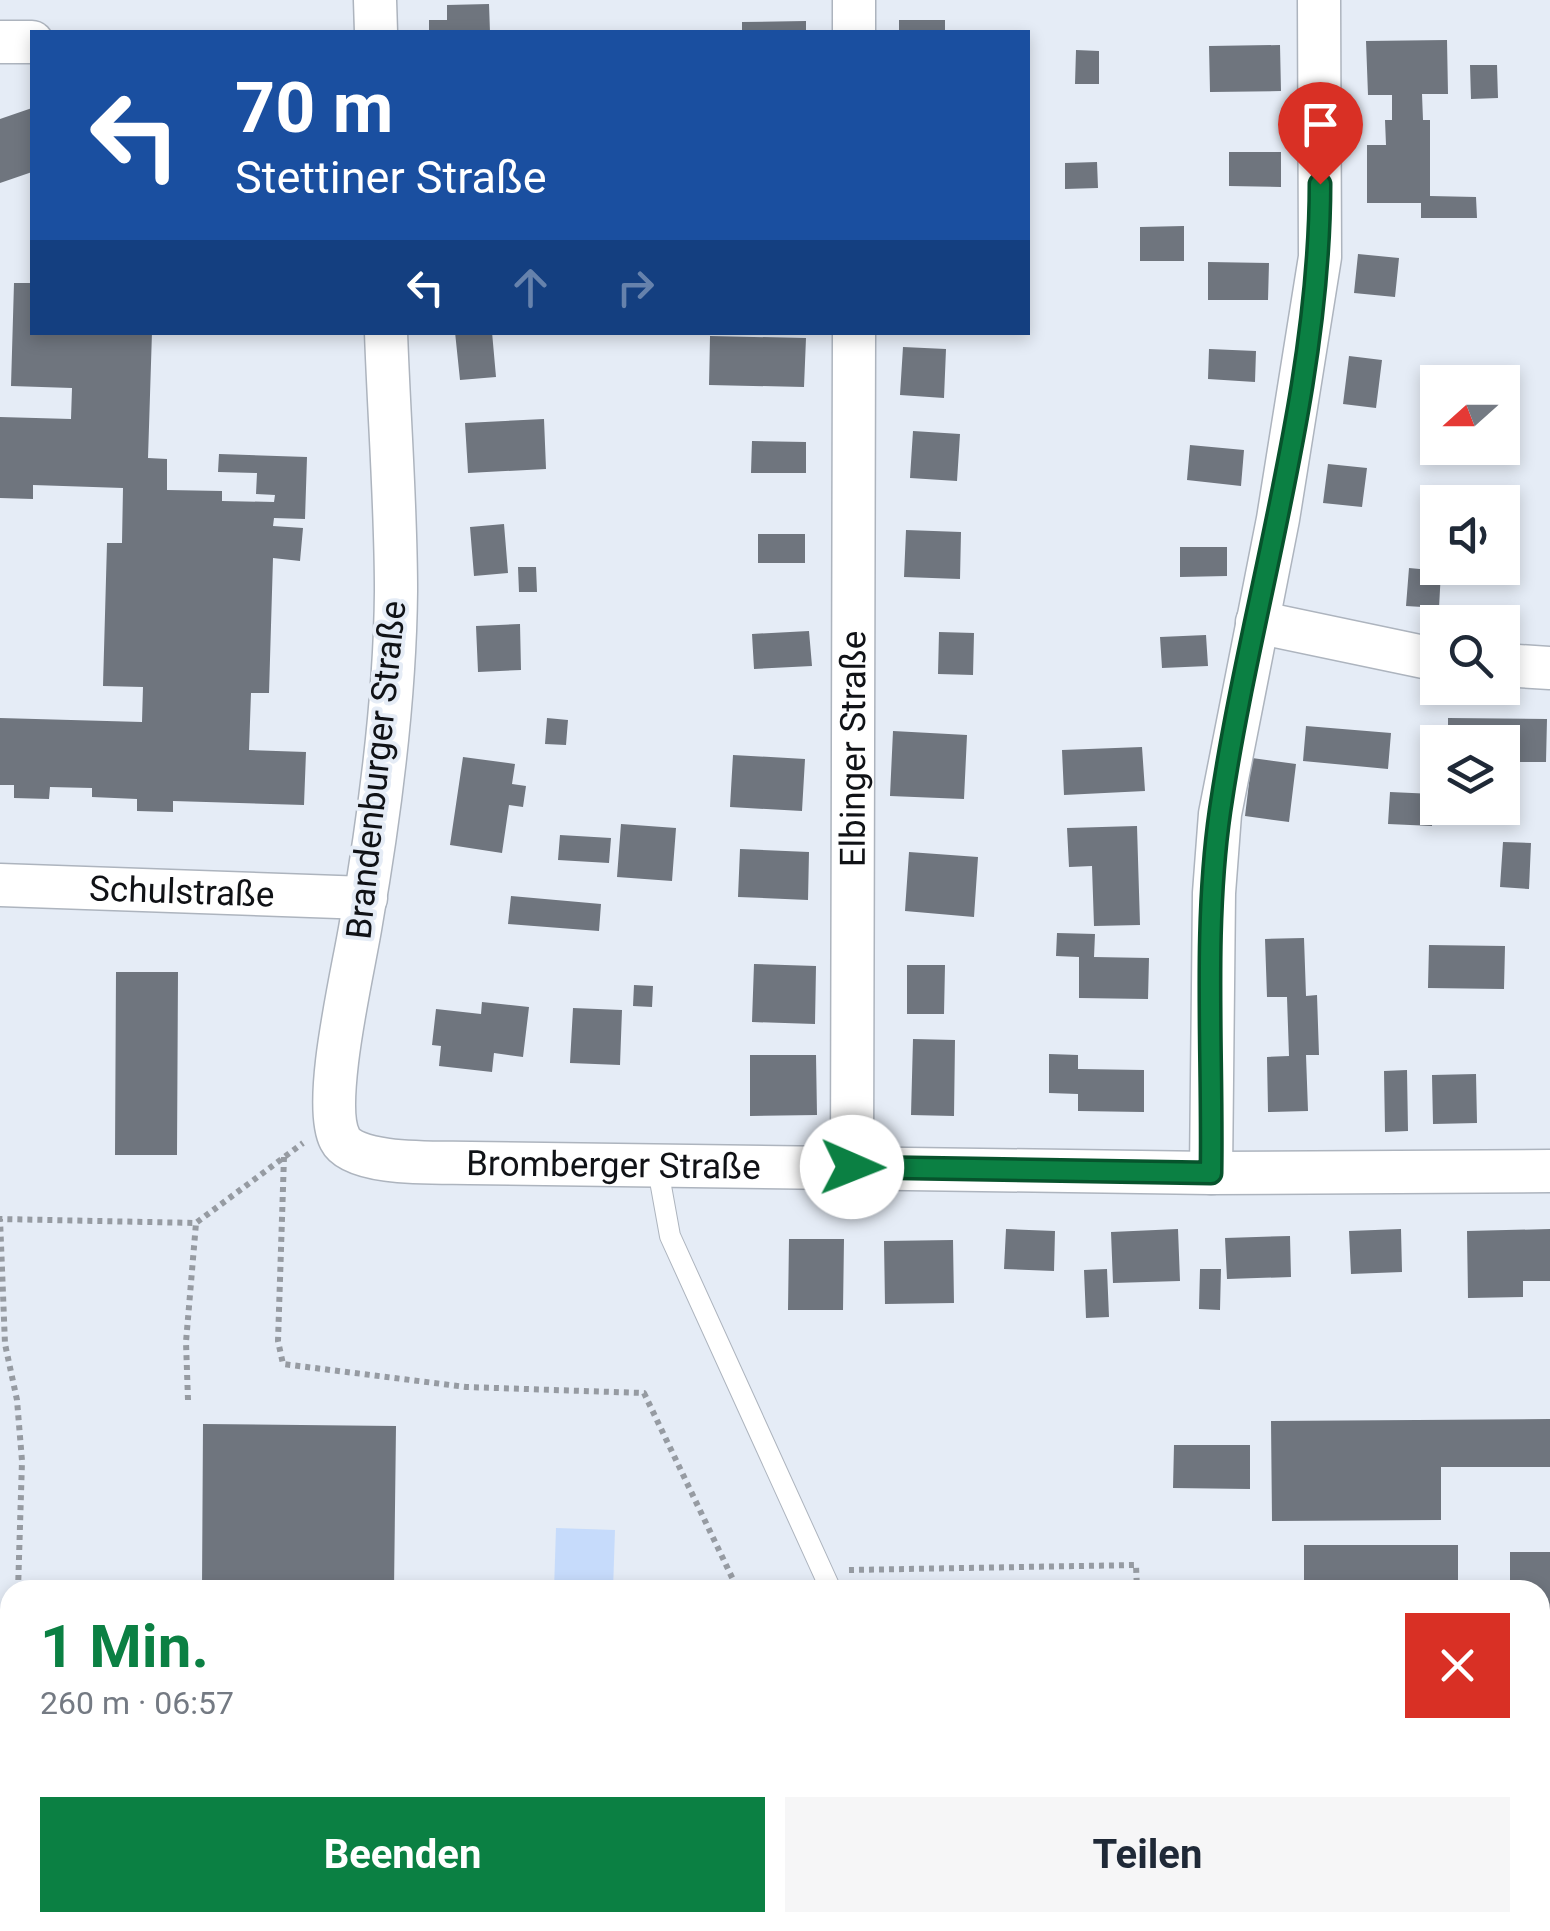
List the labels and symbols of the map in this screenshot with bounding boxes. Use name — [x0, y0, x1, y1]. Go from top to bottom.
pin — [1278, 82, 1363, 185]
north arrow — [1420, 365, 1520, 465]
street label: Brandenburger Straße — [338, 599, 415, 941]
street label: Elbinger Straße — [833, 631, 874, 867]
street label: Schulstraße — [89, 868, 275, 916]
position arrow — [800, 1115, 904, 1219]
street label: Bromberger Straße — [466, 1143, 761, 1188]

